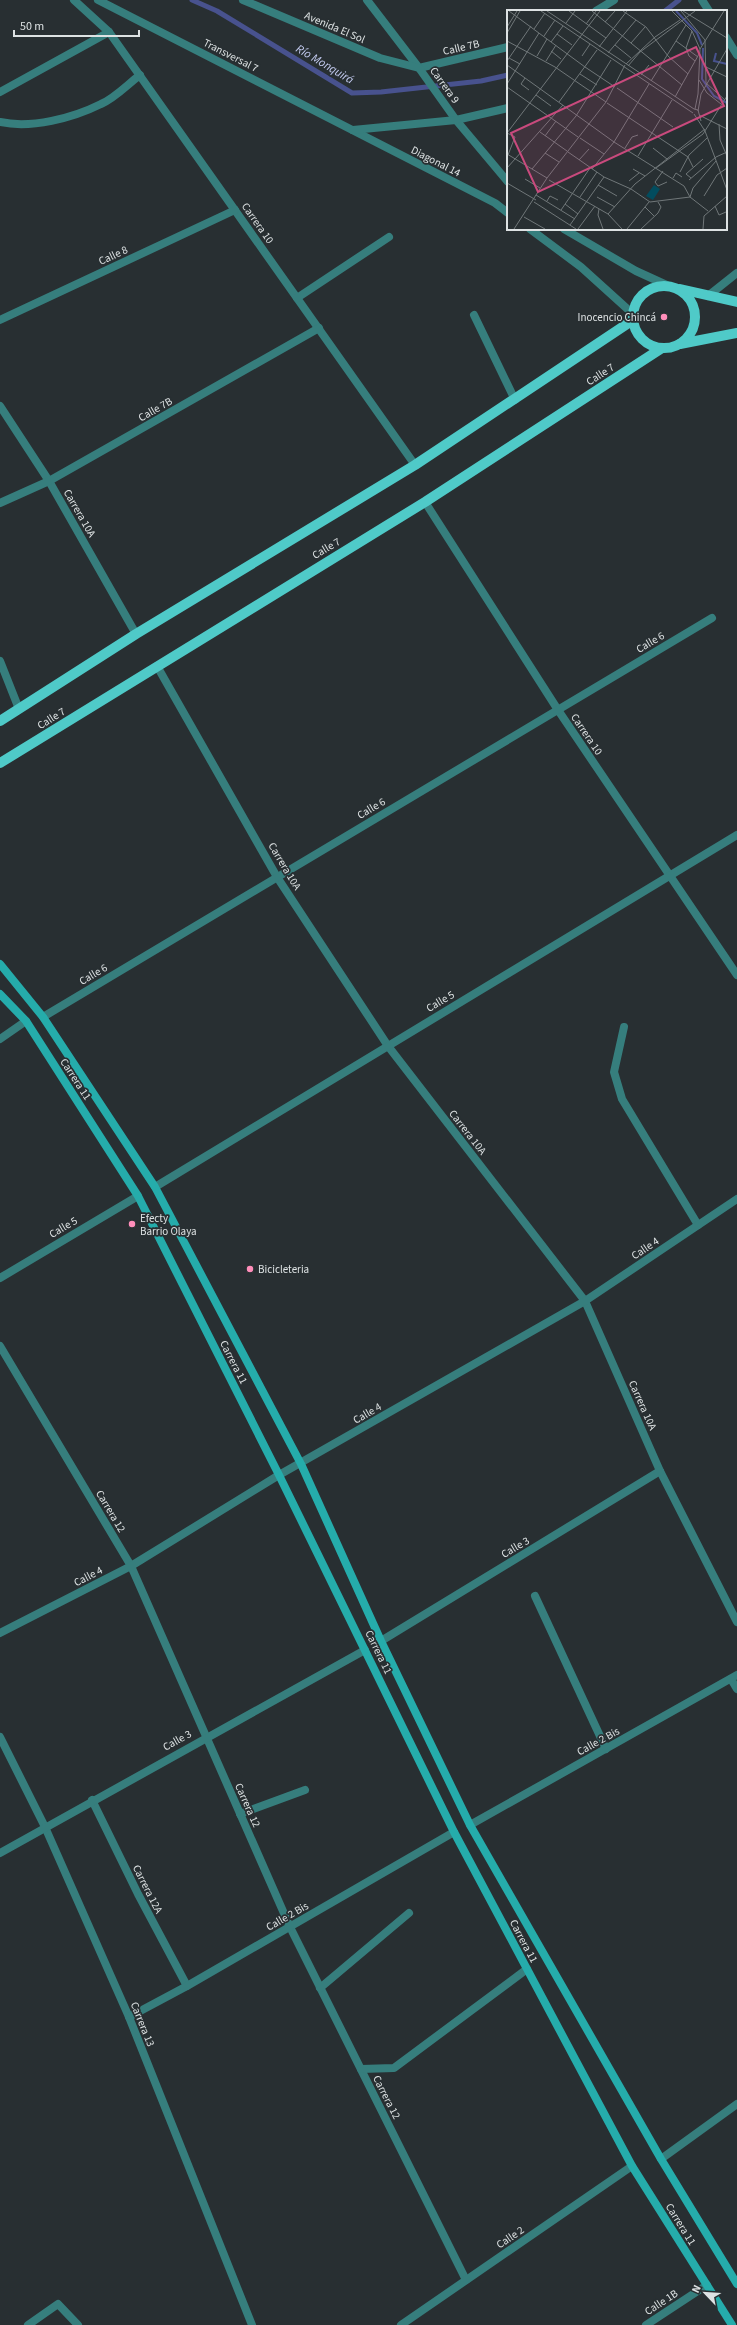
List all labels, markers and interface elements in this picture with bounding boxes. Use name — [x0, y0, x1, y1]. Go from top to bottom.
street label: Avenida El Sol — [302, 8, 368, 47]
inset map — [507, 10, 727, 230]
scale bar — [14, 12, 139, 38]
text: 50 m — [20, 18, 44, 35]
street label: Transversal 7 — [201, 35, 261, 76]
street label: Calle 7B — [441, 36, 481, 59]
water label: Río Monquirá — [293, 40, 357, 89]
street label: Carrera 9 — [426, 64, 463, 107]
street label: Diagonal 14 — [408, 143, 464, 181]
street label: Carrera 10 — [238, 200, 277, 247]
street label: Calle 8 — [96, 242, 131, 269]
place label: Inocencio Chincá — [578, 310, 656, 325]
marker: Inocencio Chincá — [659, 312, 669, 322]
street label: Calle 7 — [583, 360, 617, 389]
street label: Calle 7B — [135, 393, 175, 425]
street label: Carrera 10A — [60, 487, 99, 540]
street label: Calle 7 — [309, 534, 343, 563]
street label: Calle 6 — [633, 628, 668, 657]
street label: Calle 7 — [34, 704, 68, 733]
street label: Carrera 10 — [567, 711, 606, 758]
street label: Calle 6 — [354, 794, 389, 823]
street label: Carrera 10A — [264, 840, 305, 893]
street label: Calle 6 — [76, 960, 111, 989]
street label: Calle 5 — [423, 987, 457, 1016]
street label: Carrera 11 — [56, 1055, 95, 1103]
street label: Carrera 10A — [445, 1107, 490, 1158]
place label: Efecty Barrio Olaya — [140, 1211, 197, 1239]
street label: Calle 5 — [46, 1213, 80, 1242]
marker: Efecty Barrio Olaya — [127, 1219, 137, 1229]
street label: Calle 4 — [628, 1233, 663, 1263]
place label: Bicicleteria — [258, 1262, 309, 1277]
marker: Bicicleteria — [245, 1264, 255, 1274]
street label: Carrera 11 — [216, 1338, 251, 1387]
street label: Carrera 10A — [625, 1378, 660, 1432]
street label: Calle 4 — [350, 1399, 385, 1428]
street label: Carrera 12 — [92, 1487, 129, 1535]
street label: Calle 3 — [498, 1533, 532, 1562]
street label: Calle 4 — [71, 1563, 106, 1590]
street label: Carrera 11 — [361, 1628, 396, 1677]
street label: Calle 2 Bis — [574, 1723, 623, 1759]
street label: Calle 3 — [160, 1726, 194, 1754]
street label: Carrera 12 — [231, 1781, 264, 1830]
street label: Carrera 12A — [129, 1862, 166, 1916]
street label: Calle 2 Bis — [263, 1898, 311, 1935]
street label: Carrera 11 — [506, 1917, 541, 1966]
street label: Carrera 13 — [127, 2000, 158, 2049]
street label: Carrera 12 — [369, 2073, 404, 2122]
street label: Carrera 11 — [662, 2200, 699, 2248]
street label: Calle 2 — [493, 2223, 527, 2252]
north arrow — [685, 2273, 725, 2313]
text: N — [688, 2282, 705, 2295]
street label: Calle 1B — [642, 2286, 681, 2319]

